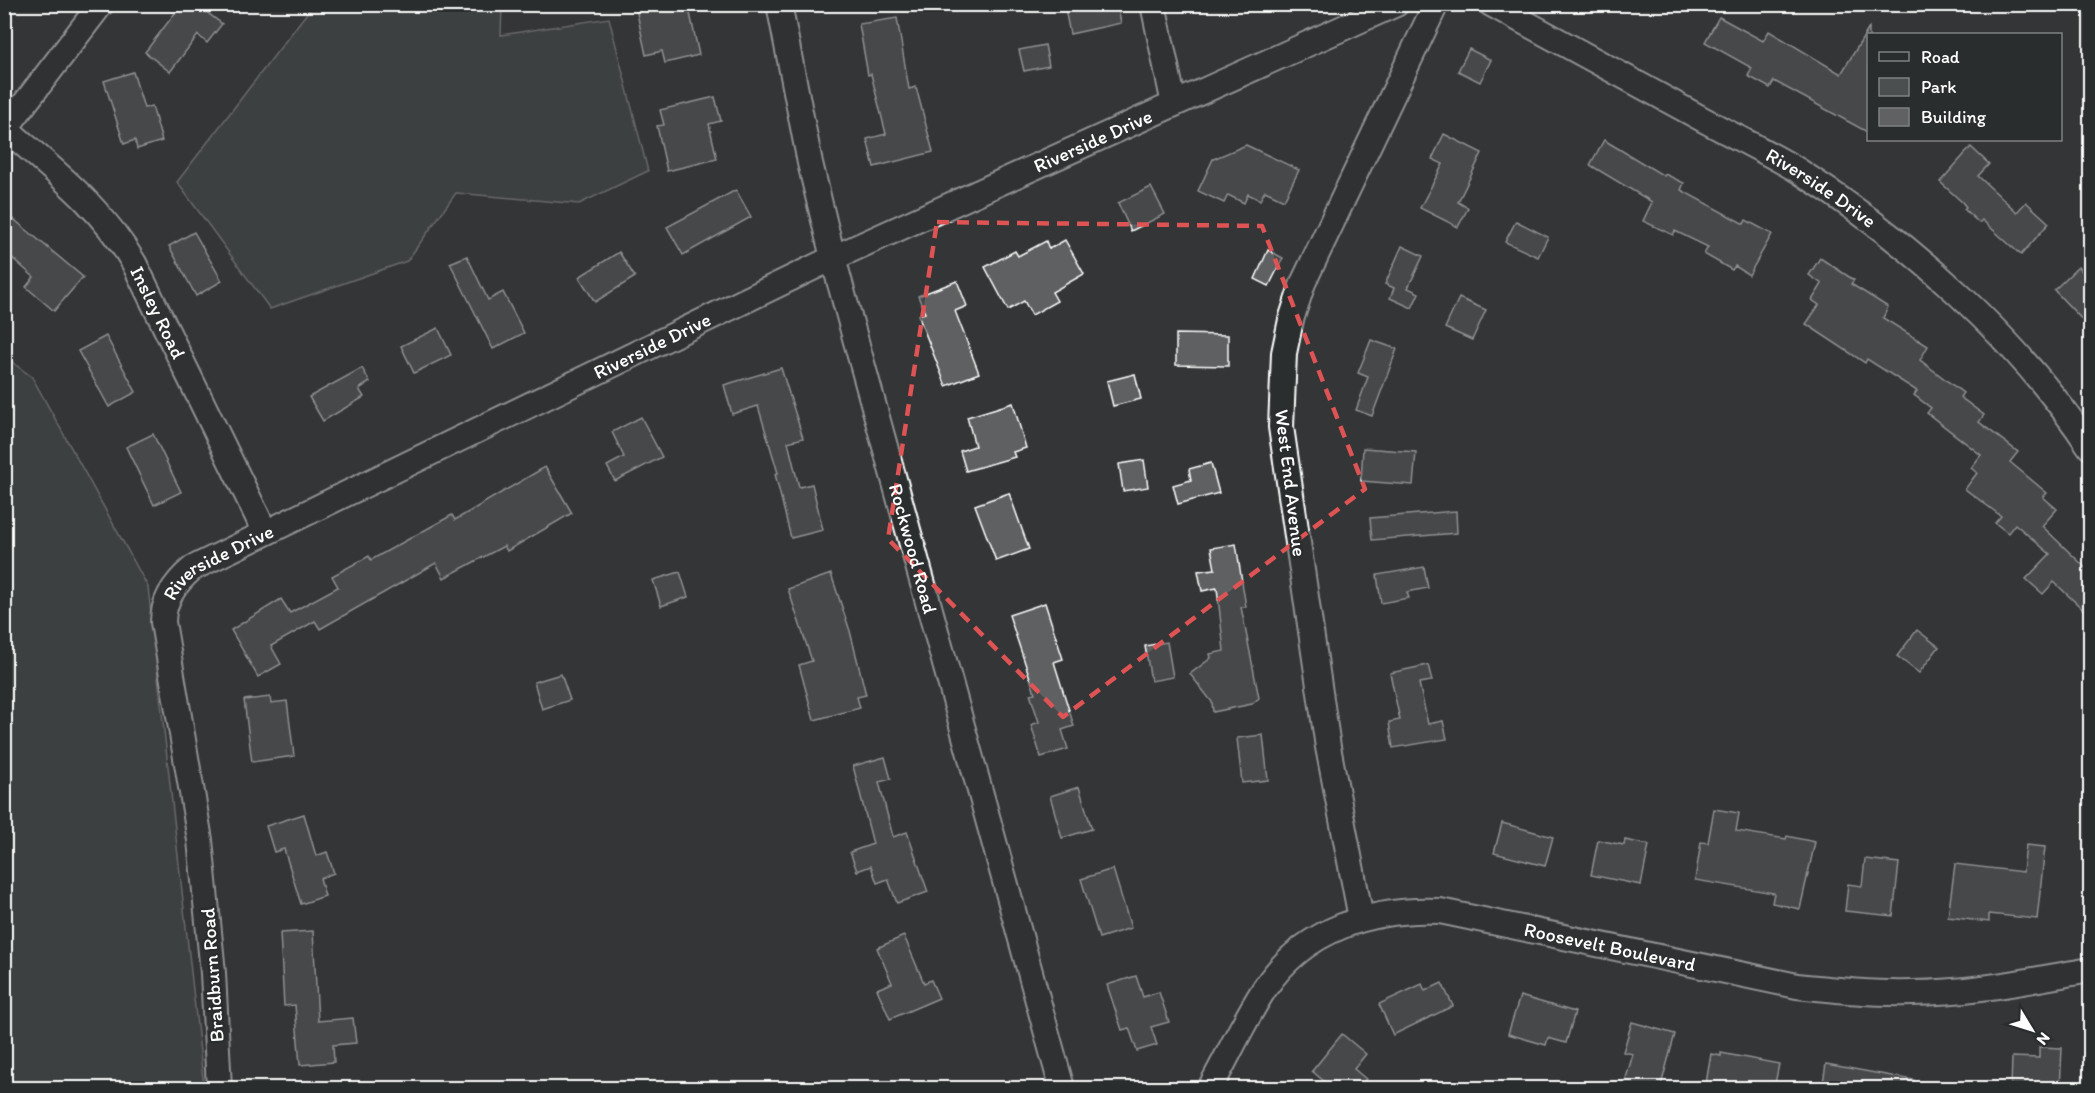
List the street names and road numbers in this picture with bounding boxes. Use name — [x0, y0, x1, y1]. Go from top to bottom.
street label: Riverside Drive — [1030, 104, 1156, 178]
street label: Riverside Drive — [1762, 143, 1881, 233]
street label: Insley Road — [125, 262, 191, 363]
street label: Riverside Drive — [590, 307, 715, 384]
street label: West End Avenue — [1270, 408, 1312, 558]
street label: Rockwood Road — [884, 481, 943, 617]
street label: Riverside Drive — [157, 519, 277, 604]
street label: Braidburn Road — [195, 907, 229, 1043]
street label: Roosevelt Boulevard — [1522, 917, 1698, 976]

